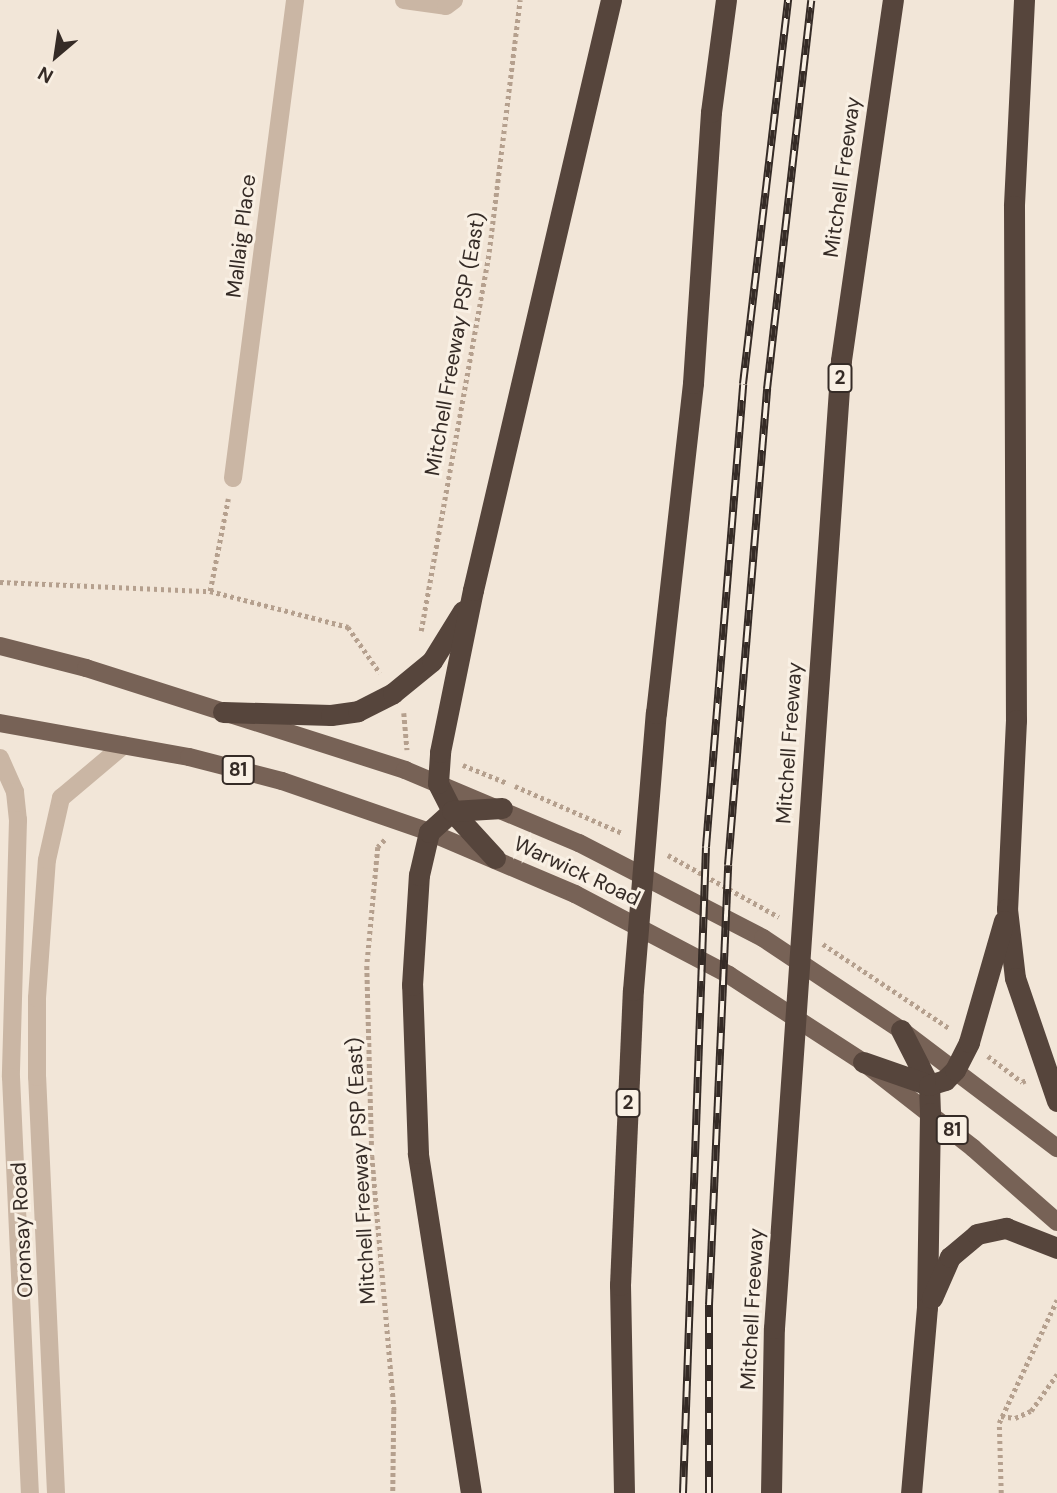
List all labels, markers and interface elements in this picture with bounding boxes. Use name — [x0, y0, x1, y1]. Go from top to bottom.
north arrow — [21, 21, 91, 91]
text: N — [33, 61, 58, 89]
street label: Mitchell Freeway — [818, 95, 866, 259]
street label: Mallaig Place — [221, 173, 261, 299]
street label: Mitchell Freeway PSP (East) — [419, 210, 491, 478]
road number: 2 — [826, 362, 854, 394]
street label: Mitchell Freeway — [771, 661, 807, 825]
road number: 81 — [220, 754, 256, 786]
street label: Warwick Road — [510, 831, 644, 911]
street label: Mitchell Freeway PSP (East) — [341, 1037, 381, 1305]
road number: 2 — [614, 1088, 642, 1119]
road number: 81 — [934, 1114, 970, 1146]
street label: Oronsay Road — [6, 1161, 38, 1299]
street label: Mitchell Freeway — [735, 1227, 769, 1391]

